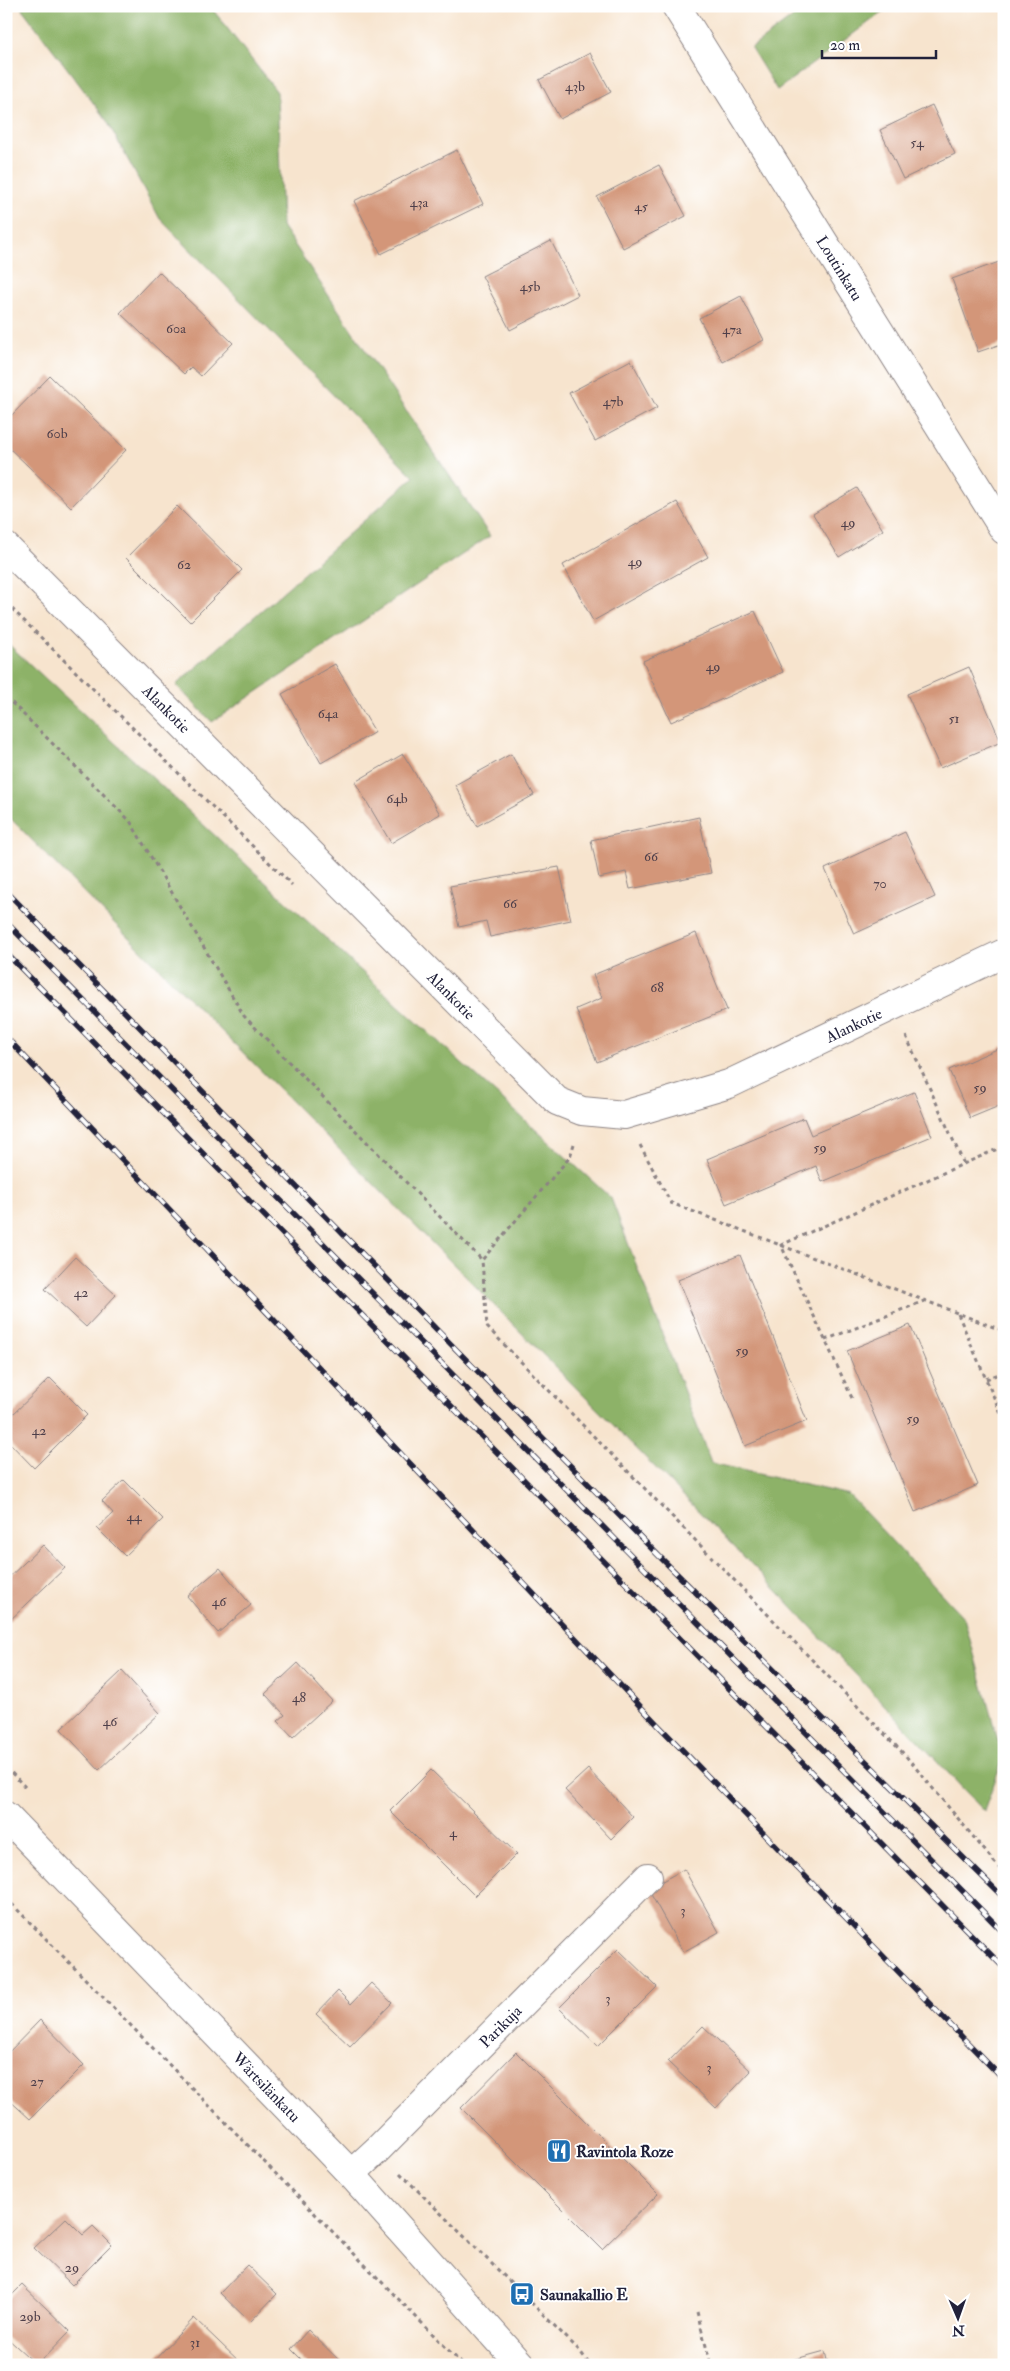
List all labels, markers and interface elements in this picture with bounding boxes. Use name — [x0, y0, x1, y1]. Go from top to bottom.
scale bar — [822, 28, 936, 60]
text: 20 m — [830, 36, 860, 55]
house number: 43b — [565, 78, 585, 95]
house number: 54 — [910, 134, 925, 151]
house number: 43a — [410, 194, 429, 211]
house number: 45 — [634, 198, 649, 215]
street label: Loutinkatu — [811, 232, 867, 305]
house number: 45b — [520, 278, 540, 295]
house number: 60a — [166, 320, 186, 337]
house number: 47a — [722, 321, 742, 338]
house number: 47b — [603, 393, 623, 410]
house number: 60b — [46, 425, 68, 442]
house number: 49 — [841, 514, 855, 531]
house number: 49 — [628, 553, 642, 570]
house number: 62 — [177, 556, 191, 573]
house number: 49 — [706, 658, 720, 675]
street label: Alankotie — [137, 680, 195, 738]
house number: 64a — [318, 705, 338, 722]
house number: 51 — [948, 710, 960, 727]
house number: 64b — [386, 790, 408, 807]
house number: 66 — [644, 848, 659, 865]
house number: 70 — [873, 875, 887, 892]
house number: 66 — [503, 895, 518, 912]
street label: Alankotie — [422, 967, 480, 1024]
house number: 68 — [650, 979, 664, 996]
street label: Alankotie — [822, 1003, 886, 1048]
house number: 59 — [973, 1079, 987, 1096]
house number: 59 — [813, 1139, 827, 1156]
house number: 42 — [74, 1284, 88, 1301]
house number: 59 — [735, 1342, 749, 1359]
house number: 59 — [906, 1410, 920, 1427]
house number: 42 — [32, 1422, 46, 1439]
house number: 44 — [126, 1508, 143, 1525]
house number: 46 — [212, 1593, 227, 1610]
house number: 48 — [292, 1689, 306, 1706]
house number: 46 — [103, 1713, 118, 1730]
house number: 4 — [449, 1824, 458, 1841]
house number: 3 — [680, 1902, 686, 1919]
house number: 3 — [605, 1990, 611, 2007]
street label: Parikuja — [475, 2001, 526, 2052]
street label: Wärtsilänkatu — [227, 2047, 305, 2127]
house number: 3 — [706, 2059, 712, 2076]
house number: 27 — [30, 2073, 44, 2090]
restaurant icon: Ravintola Roze — [546, 2138, 572, 2164]
place label: Ravintola Roze — [576, 2142, 674, 2162]
house number: 29 — [65, 2259, 79, 2276]
bus stop icon: Saunakallio E — [509, 2281, 535, 2307]
place label: Saunakallio E — [540, 2285, 628, 2305]
north arrow — [932, 2294, 982, 2344]
house number: 29b — [19, 2308, 41, 2325]
text: N — [951, 2322, 966, 2339]
house number: 31 — [190, 2334, 200, 2351]

